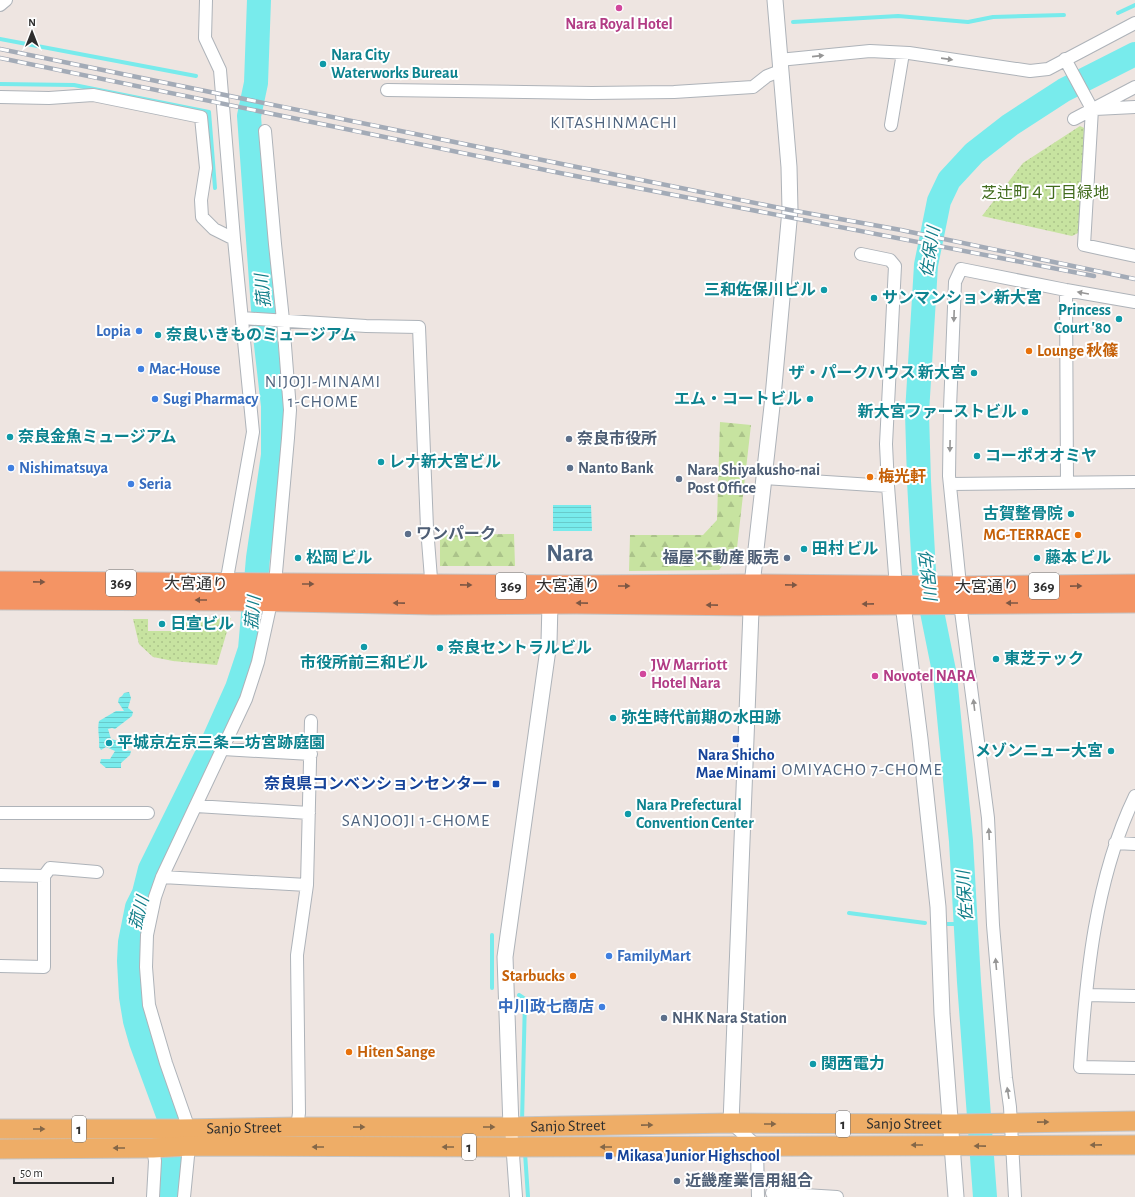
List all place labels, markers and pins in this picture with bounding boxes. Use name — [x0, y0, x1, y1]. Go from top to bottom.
marker: Nara Royal Hotel — [614, 3, 624, 13]
place label: Nara Royal Hotel — [565, 16, 673, 33]
place label: Nara City Waterworks Bureau — [331, 47, 459, 81]
marker: Nara City Waterworks Bureau — [318, 59, 328, 69]
place label: 三和佐保川ビル — [704, 281, 816, 298]
marker: 三和佐保川ビル — [819, 285, 829, 295]
place label: サンマンション新大宮 — [882, 289, 1042, 306]
marker: サンマンション新大宮 — [869, 293, 879, 303]
place label: Princess Court '80 — [1054, 302, 1111, 336]
marker: Princess Court '80 — [1114, 314, 1124, 324]
place label: Lopia — [96, 323, 131, 339]
marker: Lopia — [134, 326, 144, 336]
place label: 奈良いきものミュージアム — [166, 326, 357, 343]
marker: 奈良いきものミュージアム — [153, 330, 163, 340]
place label: Lounge 秋篠 — [1037, 342, 1118, 359]
marker: Lounge 秋篠 — [1024, 346, 1034, 356]
place label: Mac-House — [149, 361, 221, 377]
marker: Mac-House — [136, 364, 146, 374]
place label: ザ・パークハウス 新大宮 — [788, 364, 966, 381]
marker: ザ・パークハウス 新大宮 — [969, 368, 979, 378]
place label: エム・コートビル — [674, 390, 802, 407]
place label: Sugi Pharmacy — [163, 391, 259, 408]
marker: Sugi Pharmacy — [150, 394, 160, 404]
marker: エム・コートビル — [805, 394, 815, 404]
place label: 新大宮ファーストビル — [858, 403, 1017, 420]
marker: 新大宮ファーストビル — [1020, 407, 1030, 417]
place label: 奈良金魚ミュージアム — [18, 427, 177, 445]
place label: 奈良市役所 — [577, 430, 657, 447]
marker: 奈良金魚ミュージアム — [5, 432, 15, 442]
marker: 奈良市役所 — [564, 434, 574, 444]
place label: コーポオオミヤ — [985, 447, 1097, 464]
marker: コーポオオミヤ — [972, 451, 982, 461]
place label: レナ新大宮ビル — [389, 453, 501, 470]
marker: レナ新大宮ビル — [376, 457, 386, 467]
place label: Nishimatsuya — [19, 460, 108, 477]
place label: Nanto Bank — [578, 460, 654, 476]
place label: Nara Shiyakusho-nai Post Office — [687, 462, 820, 496]
marker: Nishimatsuya — [6, 463, 16, 473]
marker: Nanto Bank — [565, 463, 575, 473]
place label: 梅光軒 — [878, 468, 926, 485]
marker: 梅光軒 — [865, 472, 875, 482]
marker: Nara Shiyakusho-nai Post Office — [674, 474, 684, 484]
place label: Seria — [139, 476, 172, 492]
marker: Seria — [126, 479, 136, 489]
place label: 古賀整骨院 — [983, 505, 1063, 522]
marker: 古賀整骨院 — [1066, 509, 1076, 519]
place label: ワンパーク — [416, 525, 496, 542]
place label: MG-TERRACE — [983, 527, 1070, 543]
marker: ワンパーク — [403, 529, 413, 539]
marker: MG-TERRACE — [1073, 530, 1083, 540]
place label: 田村 ビル — [812, 539, 878, 557]
marker: 田村 ビル — [799, 544, 809, 554]
place label: 松岡 ビル — [306, 549, 372, 566]
place label: 福屋 不動産 販売 — [662, 549, 779, 566]
place label: 藤本 ビル — [1045, 549, 1111, 566]
marker: 松岡 ビル — [293, 553, 303, 563]
marker: 福屋 不動産 販売 — [782, 553, 792, 563]
marker: 藤本 ビル — [1032, 553, 1042, 563]
place label: 日宣ビル — [170, 615, 234, 632]
marker: 日宣ビル — [157, 619, 167, 629]
place label: 奈良セントラルビル — [448, 639, 592, 656]
marker: 市役所前三和ビル — [359, 642, 369, 652]
marker: 奈良セントラルビル — [435, 643, 445, 653]
place label: 東芝テック — [1004, 650, 1084, 667]
place label: 市役所前三和ビル — [300, 654, 428, 671]
marker: 東芝テック — [991, 654, 1001, 664]
place label: JW Marriott Hotel Nara — [651, 657, 728, 691]
place label: Novotel NARA — [883, 668, 976, 684]
marker: JW Marriott Hotel Nara — [638, 669, 648, 679]
marker: Novotel NARA — [870, 671, 880, 681]
place label: 弥生時代前期の水田跡 — [621, 708, 781, 726]
marker: 弥生時代前期の水田跡 — [608, 713, 618, 723]
place label: 平城京左京三条二坊宮跡庭園 — [117, 733, 325, 751]
marker: Nara Shicho Mae Minami — [731, 734, 741, 744]
marker: 平城京左京三条二坊宮跡庭園 — [104, 738, 114, 748]
place label: メゾンニュー大宮 — [975, 742, 1103, 759]
marker: メゾンニュー大宮 — [1106, 746, 1116, 756]
place label: Nara Shicho Mae Minami — [696, 747, 776, 781]
place label: 奈良県コンベンションセンター — [264, 775, 488, 792]
marker: 奈良県コンベンションセンター — [491, 779, 501, 789]
place label: Nara Prefectural Convention Center — [636, 797, 754, 831]
marker: Nara Prefectural Convention Center — [623, 809, 633, 819]
place label: FamilyMart — [617, 948, 692, 965]
marker: FamilyMart — [604, 951, 614, 961]
place label: Starbucks — [502, 968, 565, 984]
marker: Starbucks — [568, 971, 578, 981]
place label: 中川政七商店 — [498, 998, 594, 1015]
marker: 中川政七商店 — [597, 1002, 607, 1012]
place label: NHK Nara Station — [672, 1010, 787, 1026]
marker: NHK Nara Station — [659, 1013, 669, 1023]
place label: Hiten Sange — [357, 1044, 436, 1060]
marker: Hiten Sange — [344, 1047, 354, 1057]
place label: 関西電力 — [821, 1055, 885, 1072]
marker: 関西電力 — [808, 1059, 818, 1069]
place label: Mikasa Junior Highschool — [617, 1148, 780, 1164]
marker: Mikasa Junior Highschool — [604, 1151, 614, 1161]
place label: 近畿産業信用組合 — [685, 1172, 813, 1189]
marker: 近畿産業信用組合 — [672, 1176, 682, 1186]

